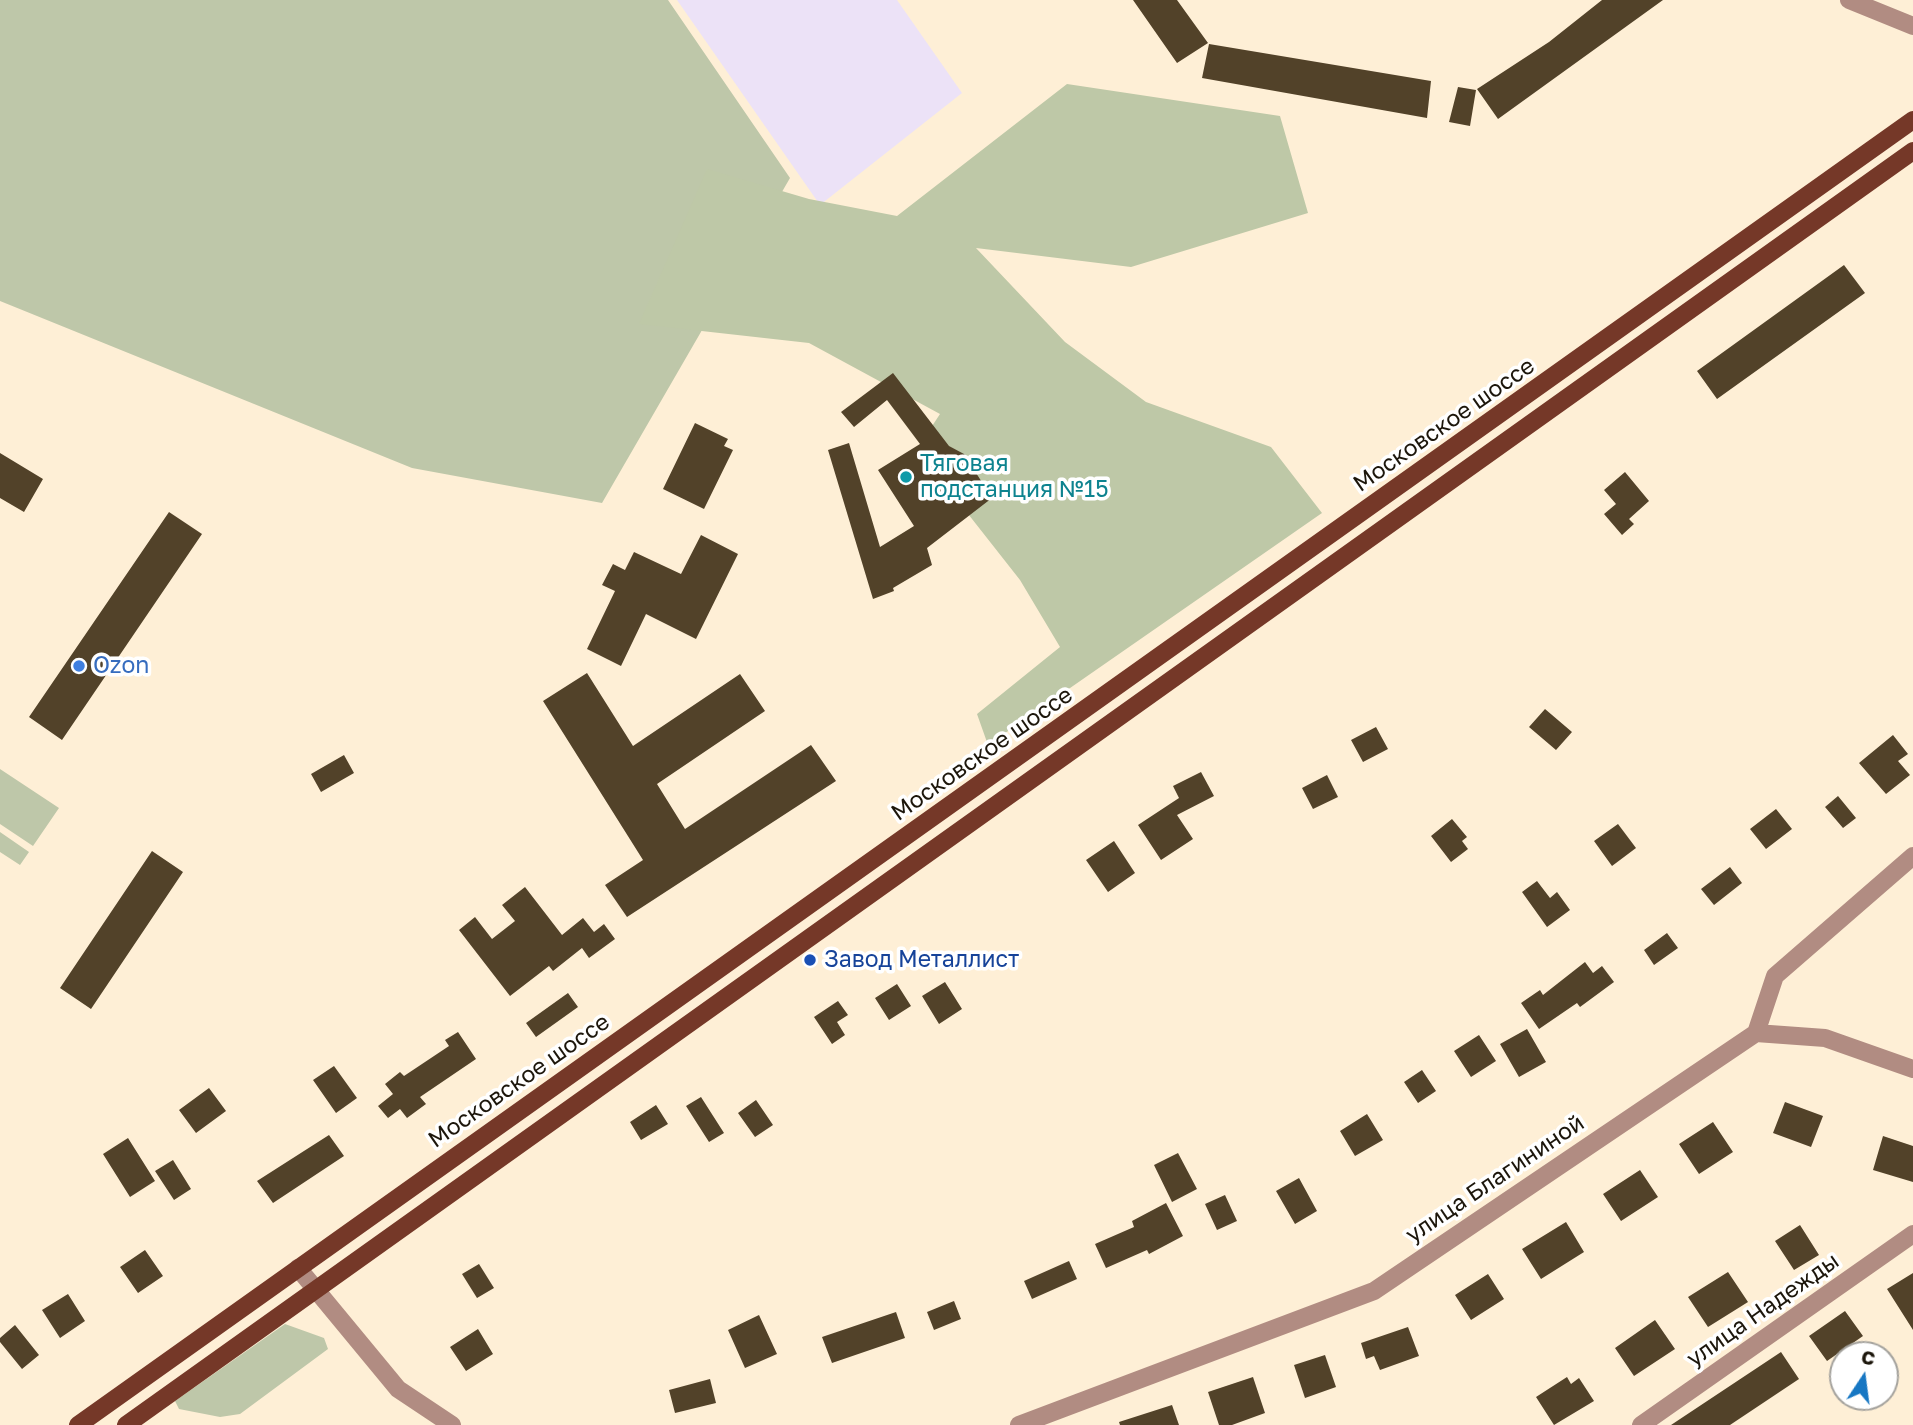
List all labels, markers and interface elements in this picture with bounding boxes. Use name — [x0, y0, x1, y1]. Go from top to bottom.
street label: Московское шоссе — [1348, 352, 1540, 498]
place label: Тяговая подстанция №15 — [920, 450, 1108, 504]
marker: Тяговая подстанция №15 — [898, 469, 914, 485]
place label: Ozon — [93, 652, 149, 680]
marker: Ozon — [71, 658, 87, 674]
street label: Московское шоссе — [886, 681, 1078, 827]
place label: Завод Металлист — [824, 946, 1019, 974]
marker: Завод Металлист — [802, 952, 818, 968]
street label: Московское шоссе — [423, 1008, 615, 1154]
street label: улица Благининой — [1401, 1109, 1589, 1249]
street label: улица Надежды — [1681, 1247, 1845, 1373]
north arrow — [1829, 1341, 1899, 1411]
text: С — [1859, 1344, 1878, 1370]

